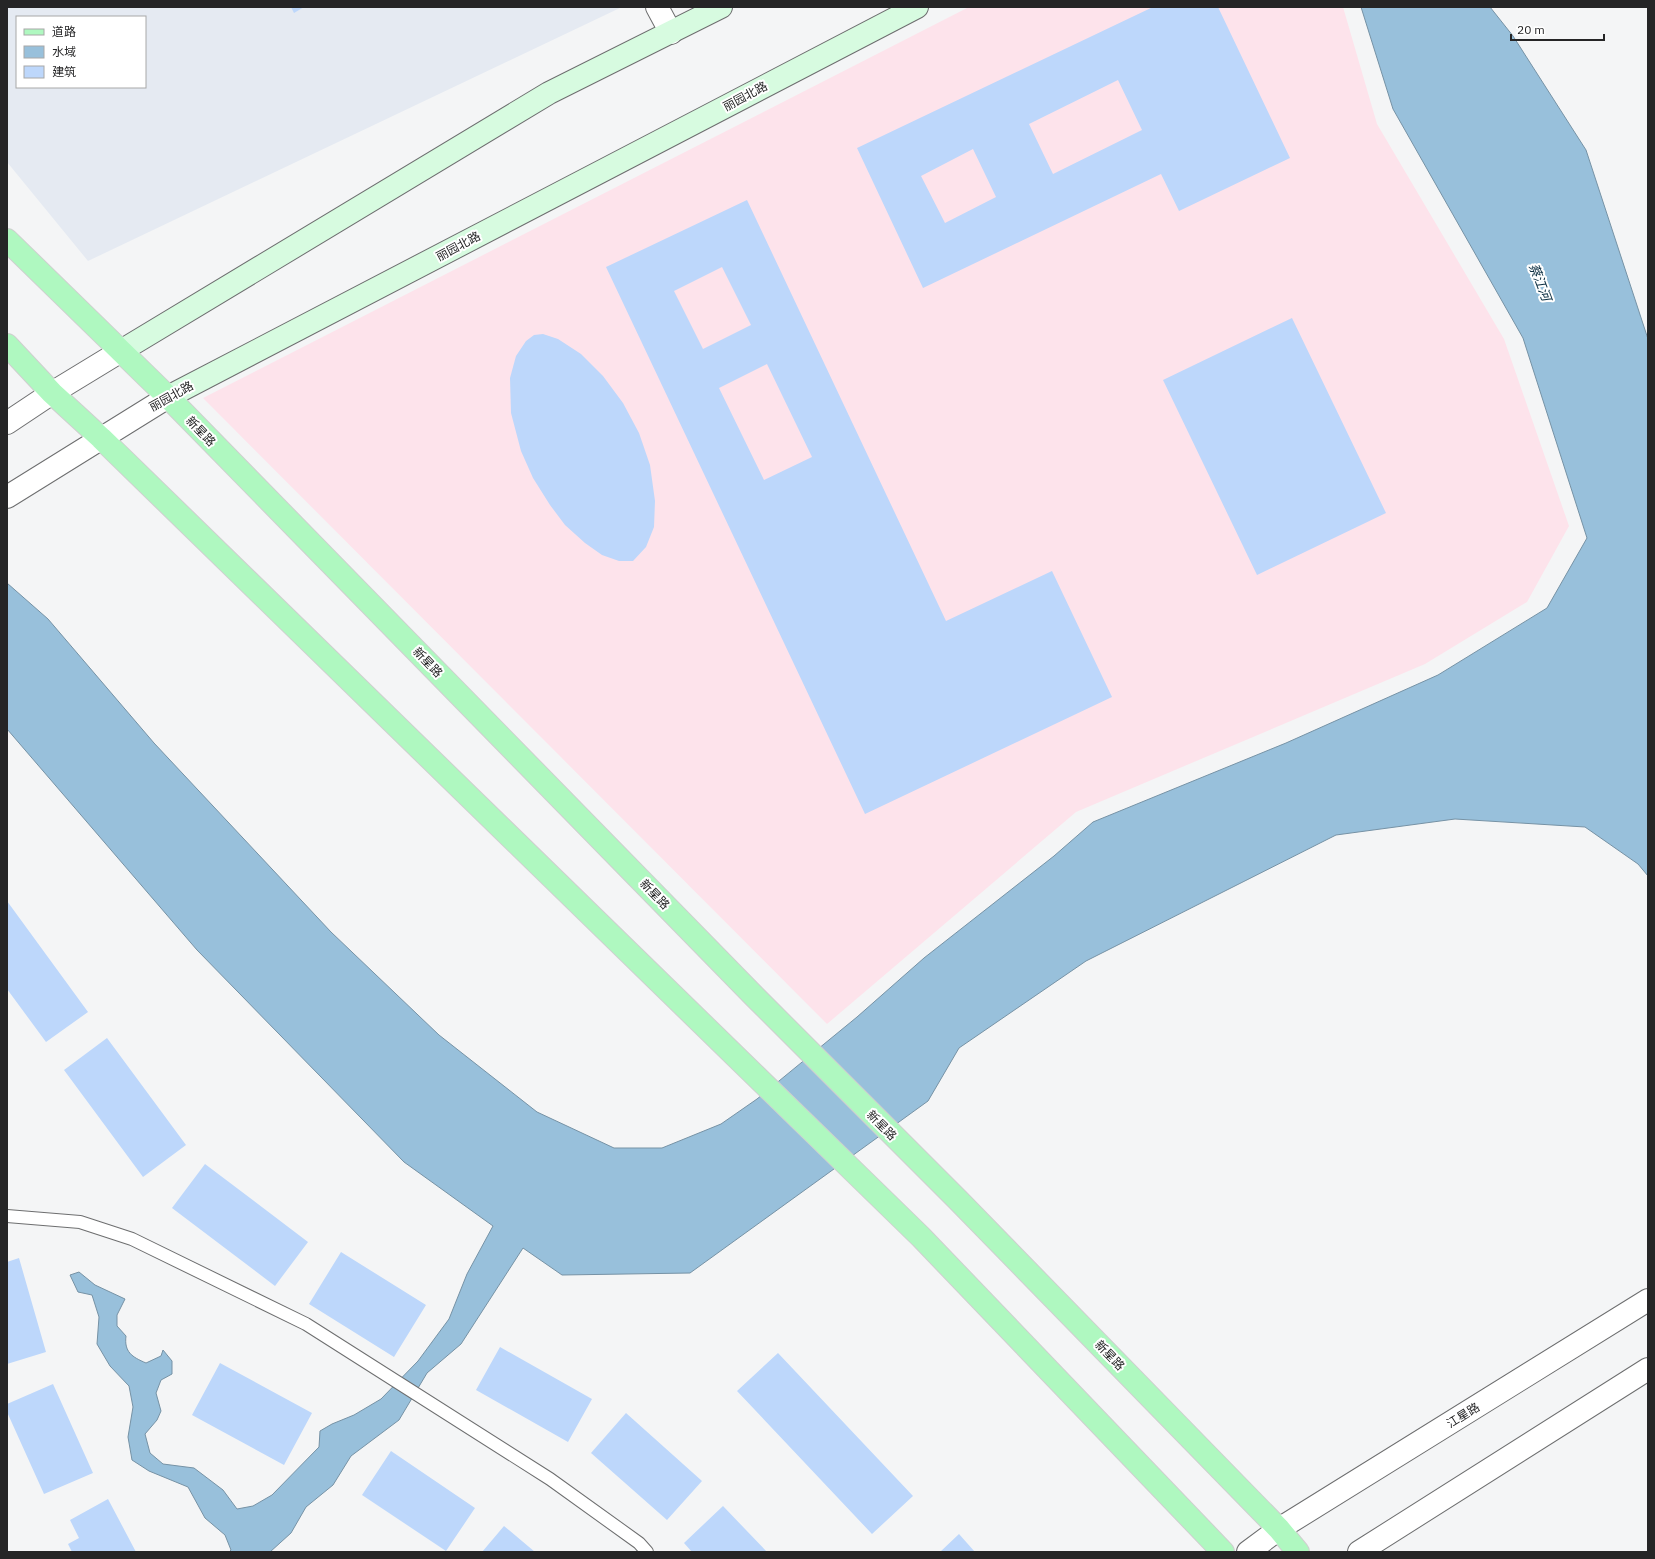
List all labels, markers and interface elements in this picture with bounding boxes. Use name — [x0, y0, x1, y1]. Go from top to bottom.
legend — [16, 16, 146, 88]
scale bar — [1511, 16, 1604, 42]
text: 20 m — [1517, 22, 1545, 37]
text: 道路 — [52, 24, 76, 39]
text: 水域 — [52, 44, 76, 59]
text: 建筑 — [52, 64, 76, 79]
street label: 丽园北路 — [720, 78, 770, 114]
street label: 丽园北路 — [433, 228, 483, 264]
water label: 蔡江河 — [1525, 261, 1556, 306]
street label: 丽园北路 — [146, 378, 196, 414]
street label: 新星路 — [183, 413, 219, 449]
street label: 新星路 — [410, 644, 446, 680]
street label: 新星路 — [637, 876, 673, 912]
street label: 新星路 — [864, 1107, 900, 1143]
street label: 新星路 — [1092, 1337, 1128, 1373]
street label: 江星路 — [1444, 1399, 1482, 1431]

